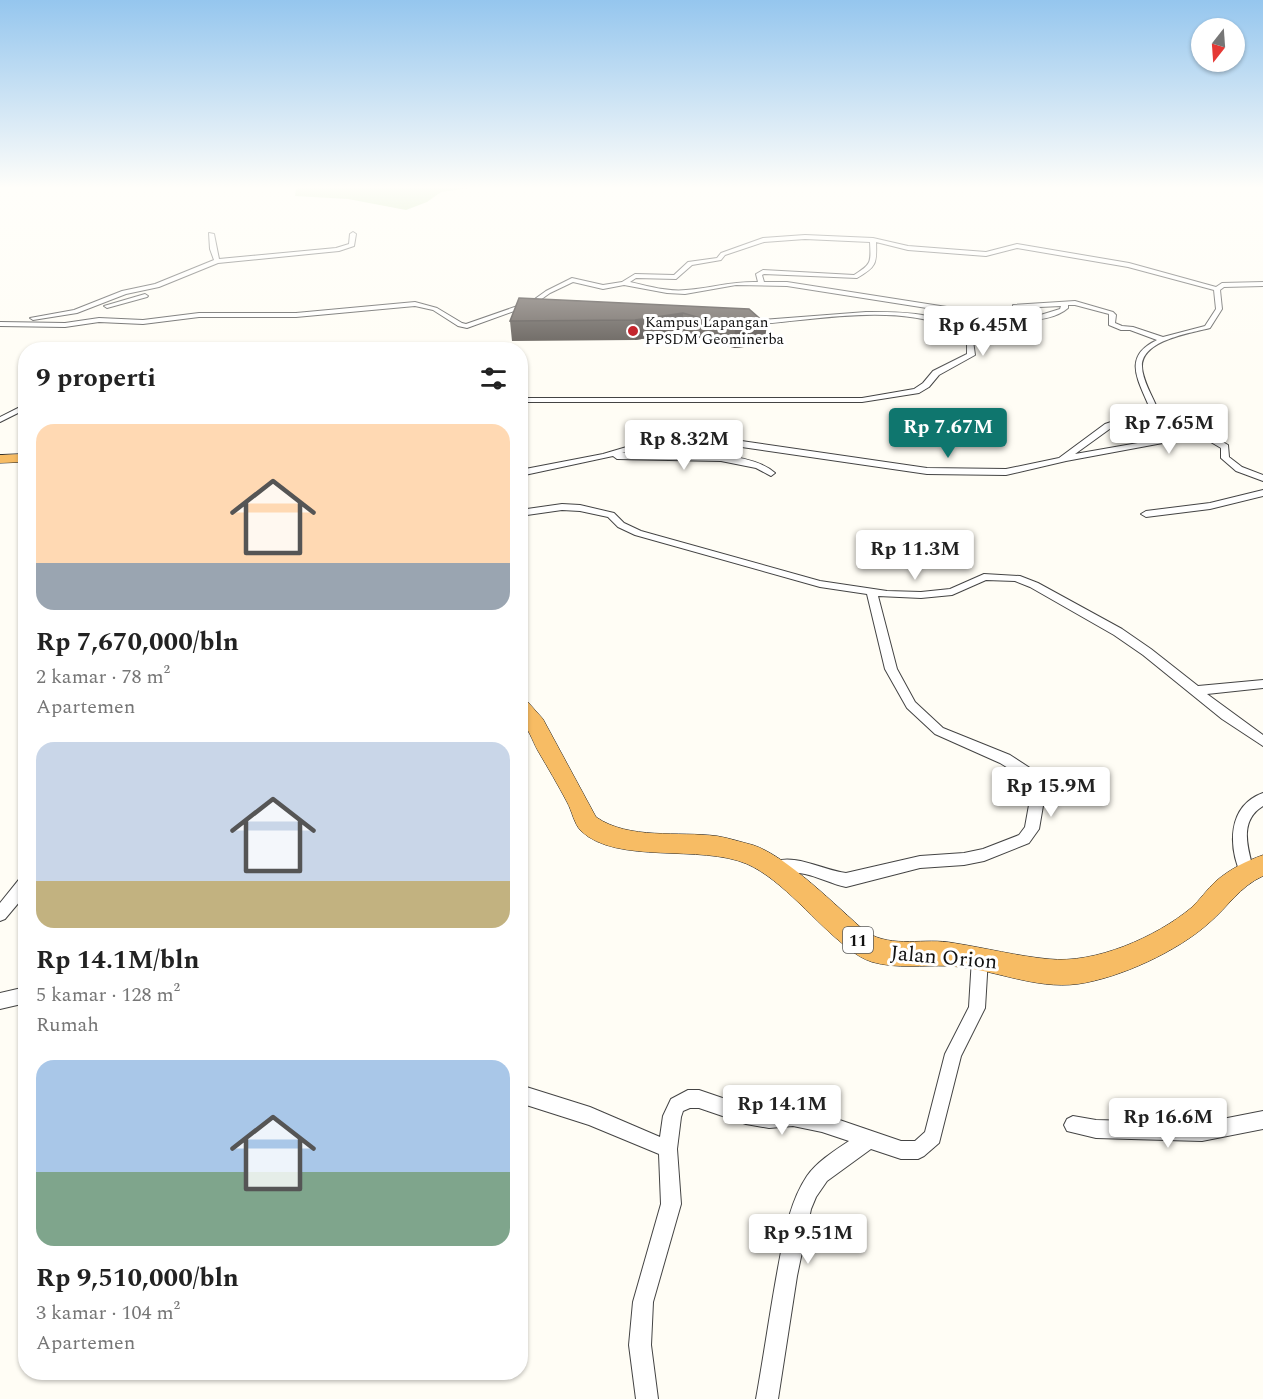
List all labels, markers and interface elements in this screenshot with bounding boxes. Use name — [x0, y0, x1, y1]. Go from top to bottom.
north arrow — [1191, 18, 1245, 72]
map controls — [1191, 18, 1245, 72]
pin: Rp 6.45M — [921, 306, 1045, 357]
text: Rp 6.45M — [938, 310, 1028, 340]
place label: Kampus Lapangan PPSDM Geominerba — [645, 311, 785, 351]
marker: Kampus Lapangan PPSDM Geominerba — [626, 324, 640, 338]
text: 9 properti — [36, 358, 156, 398]
icon: filters — [477, 362, 510, 395]
pin: Rp 7.65M — [1107, 404, 1231, 455]
pin: Rp 7.67M — [886, 408, 1010, 459]
text: Rp 7.65M — [1124, 408, 1214, 438]
text: Rp 7.67M — [903, 412, 993, 442]
pin: Rp 8.32M — [622, 420, 746, 471]
text: Rp 8.32M — [639, 424, 729, 454]
icon: home — [219, 463, 327, 571]
pin: Rp 11.3M — [853, 530, 977, 581]
text: Rp 11.3M — [870, 534, 960, 564]
text: Rp 7,670,000/bln — [36, 622, 239, 662]
text: 2 kamar · 78 m² — [36, 662, 170, 692]
text: Apartemen — [36, 692, 135, 722]
pin: Rp 15.9M — [989, 767, 1113, 818]
text: Rp 15.9M — [1006, 771, 1096, 801]
icon: home — [219, 781, 327, 889]
road number: 11 — [843, 927, 873, 953]
street label: Jalan Orion — [889, 937, 999, 979]
text: Rp 14.1M/bln — [36, 940, 200, 980]
text: 5 kamar · 128 m² — [36, 980, 180, 1010]
text: Rumah — [36, 1010, 99, 1040]
pin: Rp 14.1M — [720, 1085, 844, 1136]
text: Rp 14.1M — [737, 1089, 827, 1119]
pin: Rp 16.6M — [1106, 1098, 1230, 1149]
icon: home — [219, 1099, 327, 1207]
text: Rp 16.6M — [1123, 1102, 1213, 1132]
pin: Rp 9.51M — [746, 1214, 870, 1265]
text: Rp 9.51M — [763, 1218, 853, 1248]
text: Rp 9,510,000/bln — [36, 1258, 239, 1298]
text: 3 kamar · 104 m² — [36, 1298, 180, 1328]
text: Apartemen — [36, 1328, 135, 1358]

